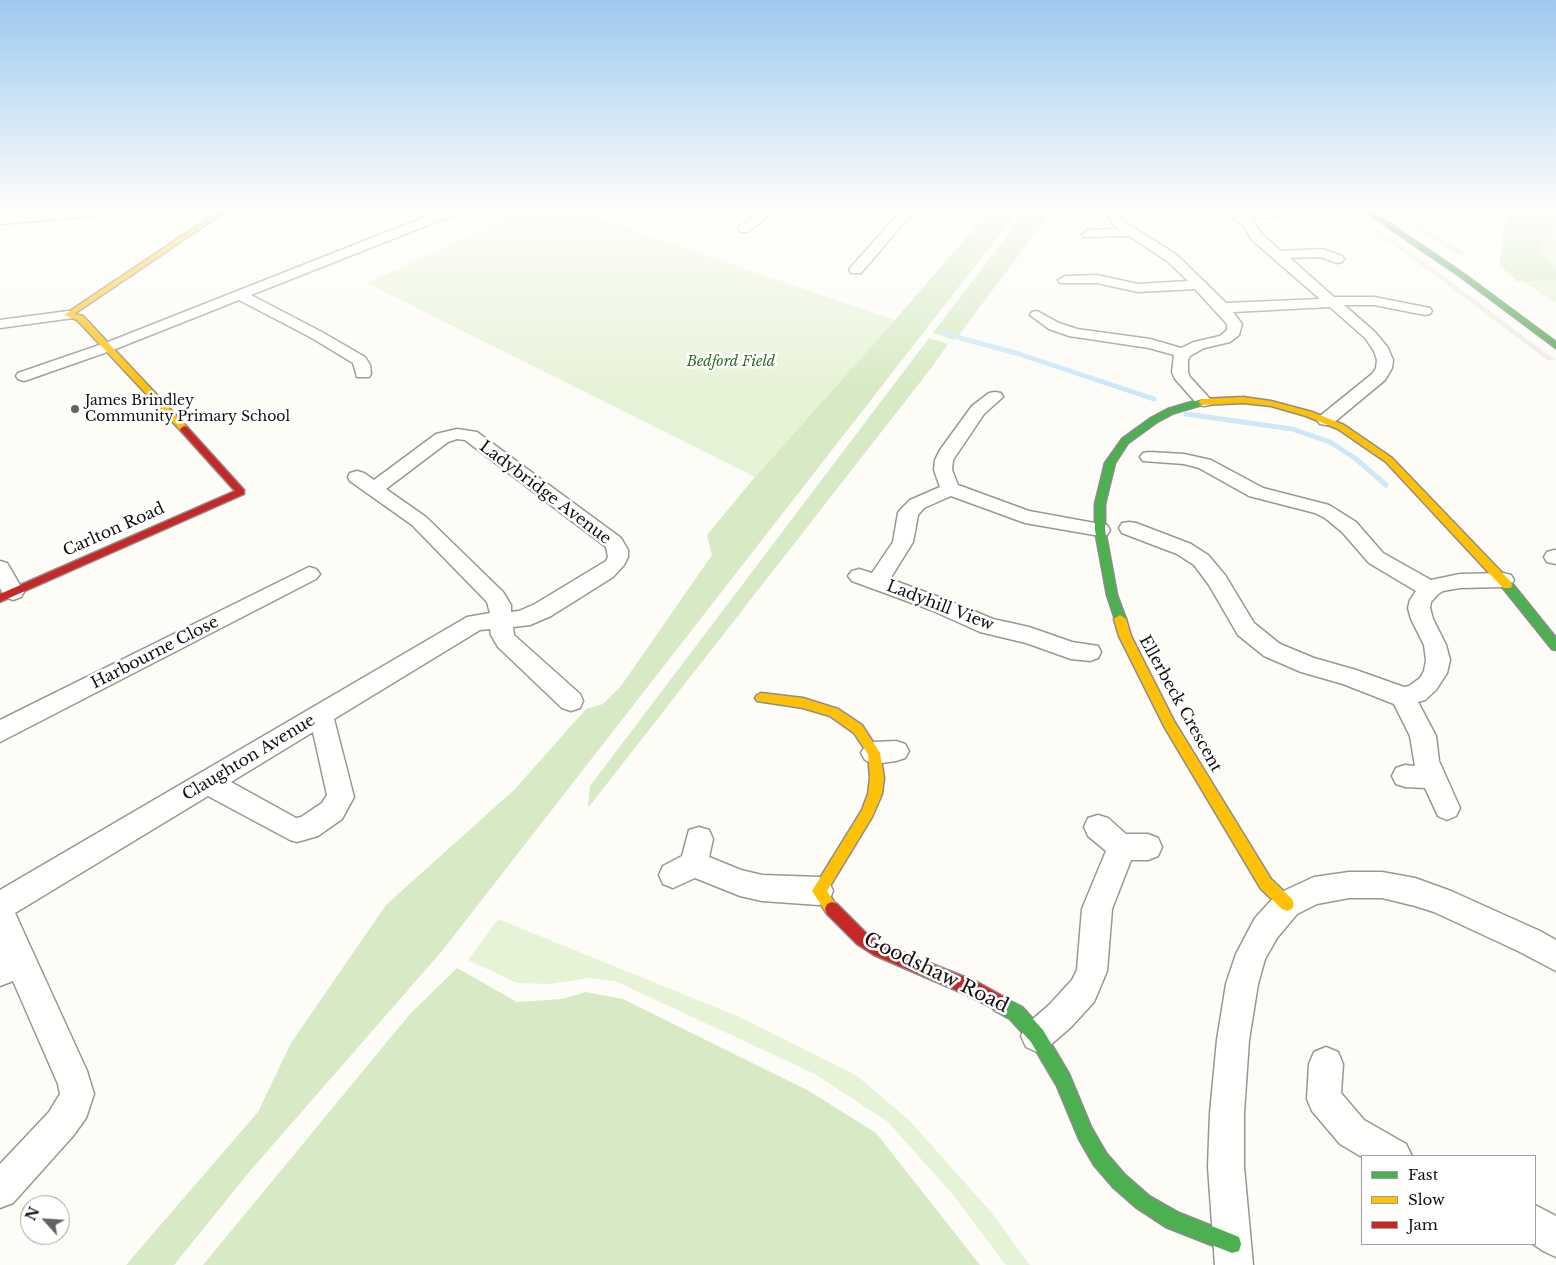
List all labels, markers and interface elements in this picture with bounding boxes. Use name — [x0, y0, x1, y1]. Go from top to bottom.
park label: Bedford Field — [687, 354, 775, 370]
place label: James Brindley Community Primary School — [85, 393, 290, 426]
marker: James Brindley Community Primary School — [69, 403, 81, 415]
street label: Ladybridge Avenue — [475, 437, 615, 549]
street label: Carlton Road — [60, 499, 168, 561]
street label: Ladyhill View — [884, 577, 996, 635]
street label: Harbourne Close — [88, 613, 222, 693]
street label: Ellerbeck Crescent — [1135, 632, 1225, 776]
street label: Claughton Avenue — [179, 711, 319, 805]
street label: Goodshaw Road — [860, 928, 1012, 1018]
legend — [1361, 1155, 1536, 1245]
text: Fast — [1408, 1165, 1438, 1184]
text: Slow — [1408, 1190, 1445, 1209]
north arrow — [20, 1195, 70, 1245]
text: N — [21, 1204, 43, 1224]
text: Jam — [1408, 1215, 1438, 1234]

